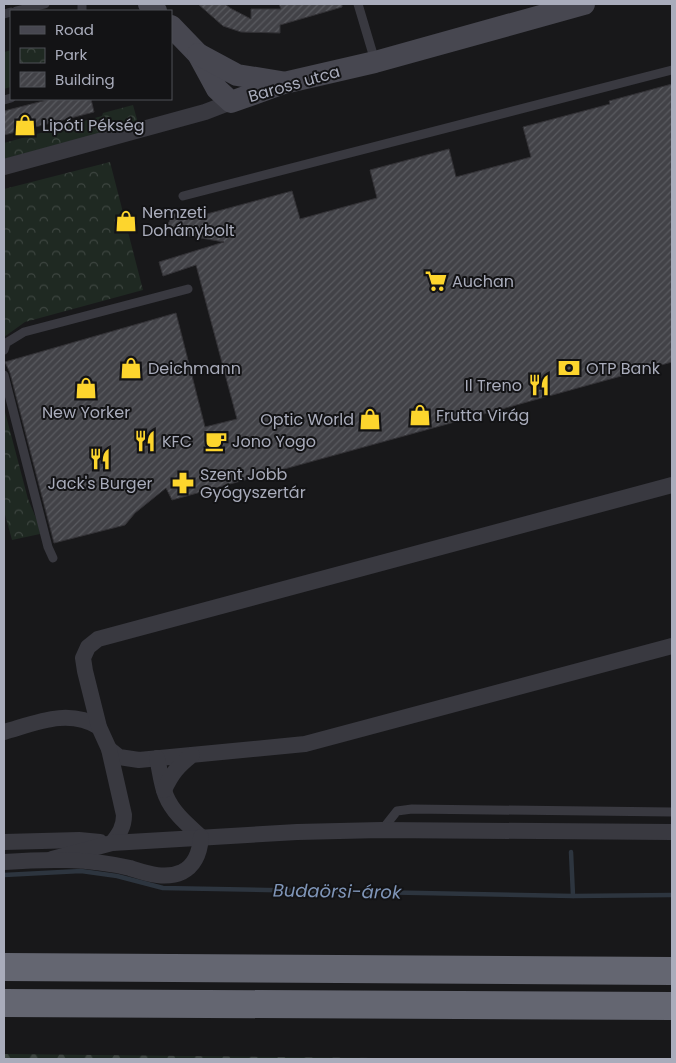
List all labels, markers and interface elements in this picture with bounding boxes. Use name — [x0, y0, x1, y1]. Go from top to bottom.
legend — [10, 10, 172, 100]
text: Road — [55, 19, 94, 40]
text: Park — [55, 44, 87, 65]
street label: Baross utca — [245, 60, 343, 108]
text: Building — [55, 69, 115, 90]
shop icon: Lipóti Pékség — [12, 112, 38, 138]
place label: Lipóti Pékség — [42, 114, 144, 137]
place label: Nemzeti Dohánybolt — [142, 201, 235, 242]
shop icon: Nemzeti Dohánybolt — [113, 208, 139, 234]
supermarket icon: Auchan — [423, 268, 449, 294]
place label: Auchan — [452, 270, 514, 293]
shop icon: Deichmann — [118, 355, 144, 381]
bank icon: OTP Bank — [556, 355, 582, 381]
place label: Deichmann — [148, 357, 241, 380]
place label: OTP Bank — [586, 357, 661, 380]
restaurant icon: Il Treno — [526, 372, 552, 398]
place label: Il Treno — [465, 374, 522, 397]
shop icon: New Yorker — [73, 375, 99, 401]
place label: New Yorker — [42, 401, 130, 424]
shop icon: Frutta Virág — [407, 402, 433, 428]
place label: Frutta Virág — [436, 404, 529, 427]
shop icon: Optic World — [357, 406, 383, 432]
place label: Optic World — [260, 408, 354, 431]
restaurant icon: KFC — [132, 428, 158, 454]
cafe icon: Jono Yogo — [203, 428, 229, 454]
place label: KFC — [162, 430, 192, 453]
place label: Jono Yogo — [232, 430, 316, 453]
restaurant icon: Jack's Burger — [87, 446, 113, 472]
place label: Szent Jobb Gyógyszertár — [200, 463, 306, 504]
pharmacy icon: Szent Jobb Gyógyszertár — [170, 470, 196, 496]
place label: Jack's Burger — [47, 472, 153, 495]
water label: Budaörsi-árok — [273, 877, 402, 905]

